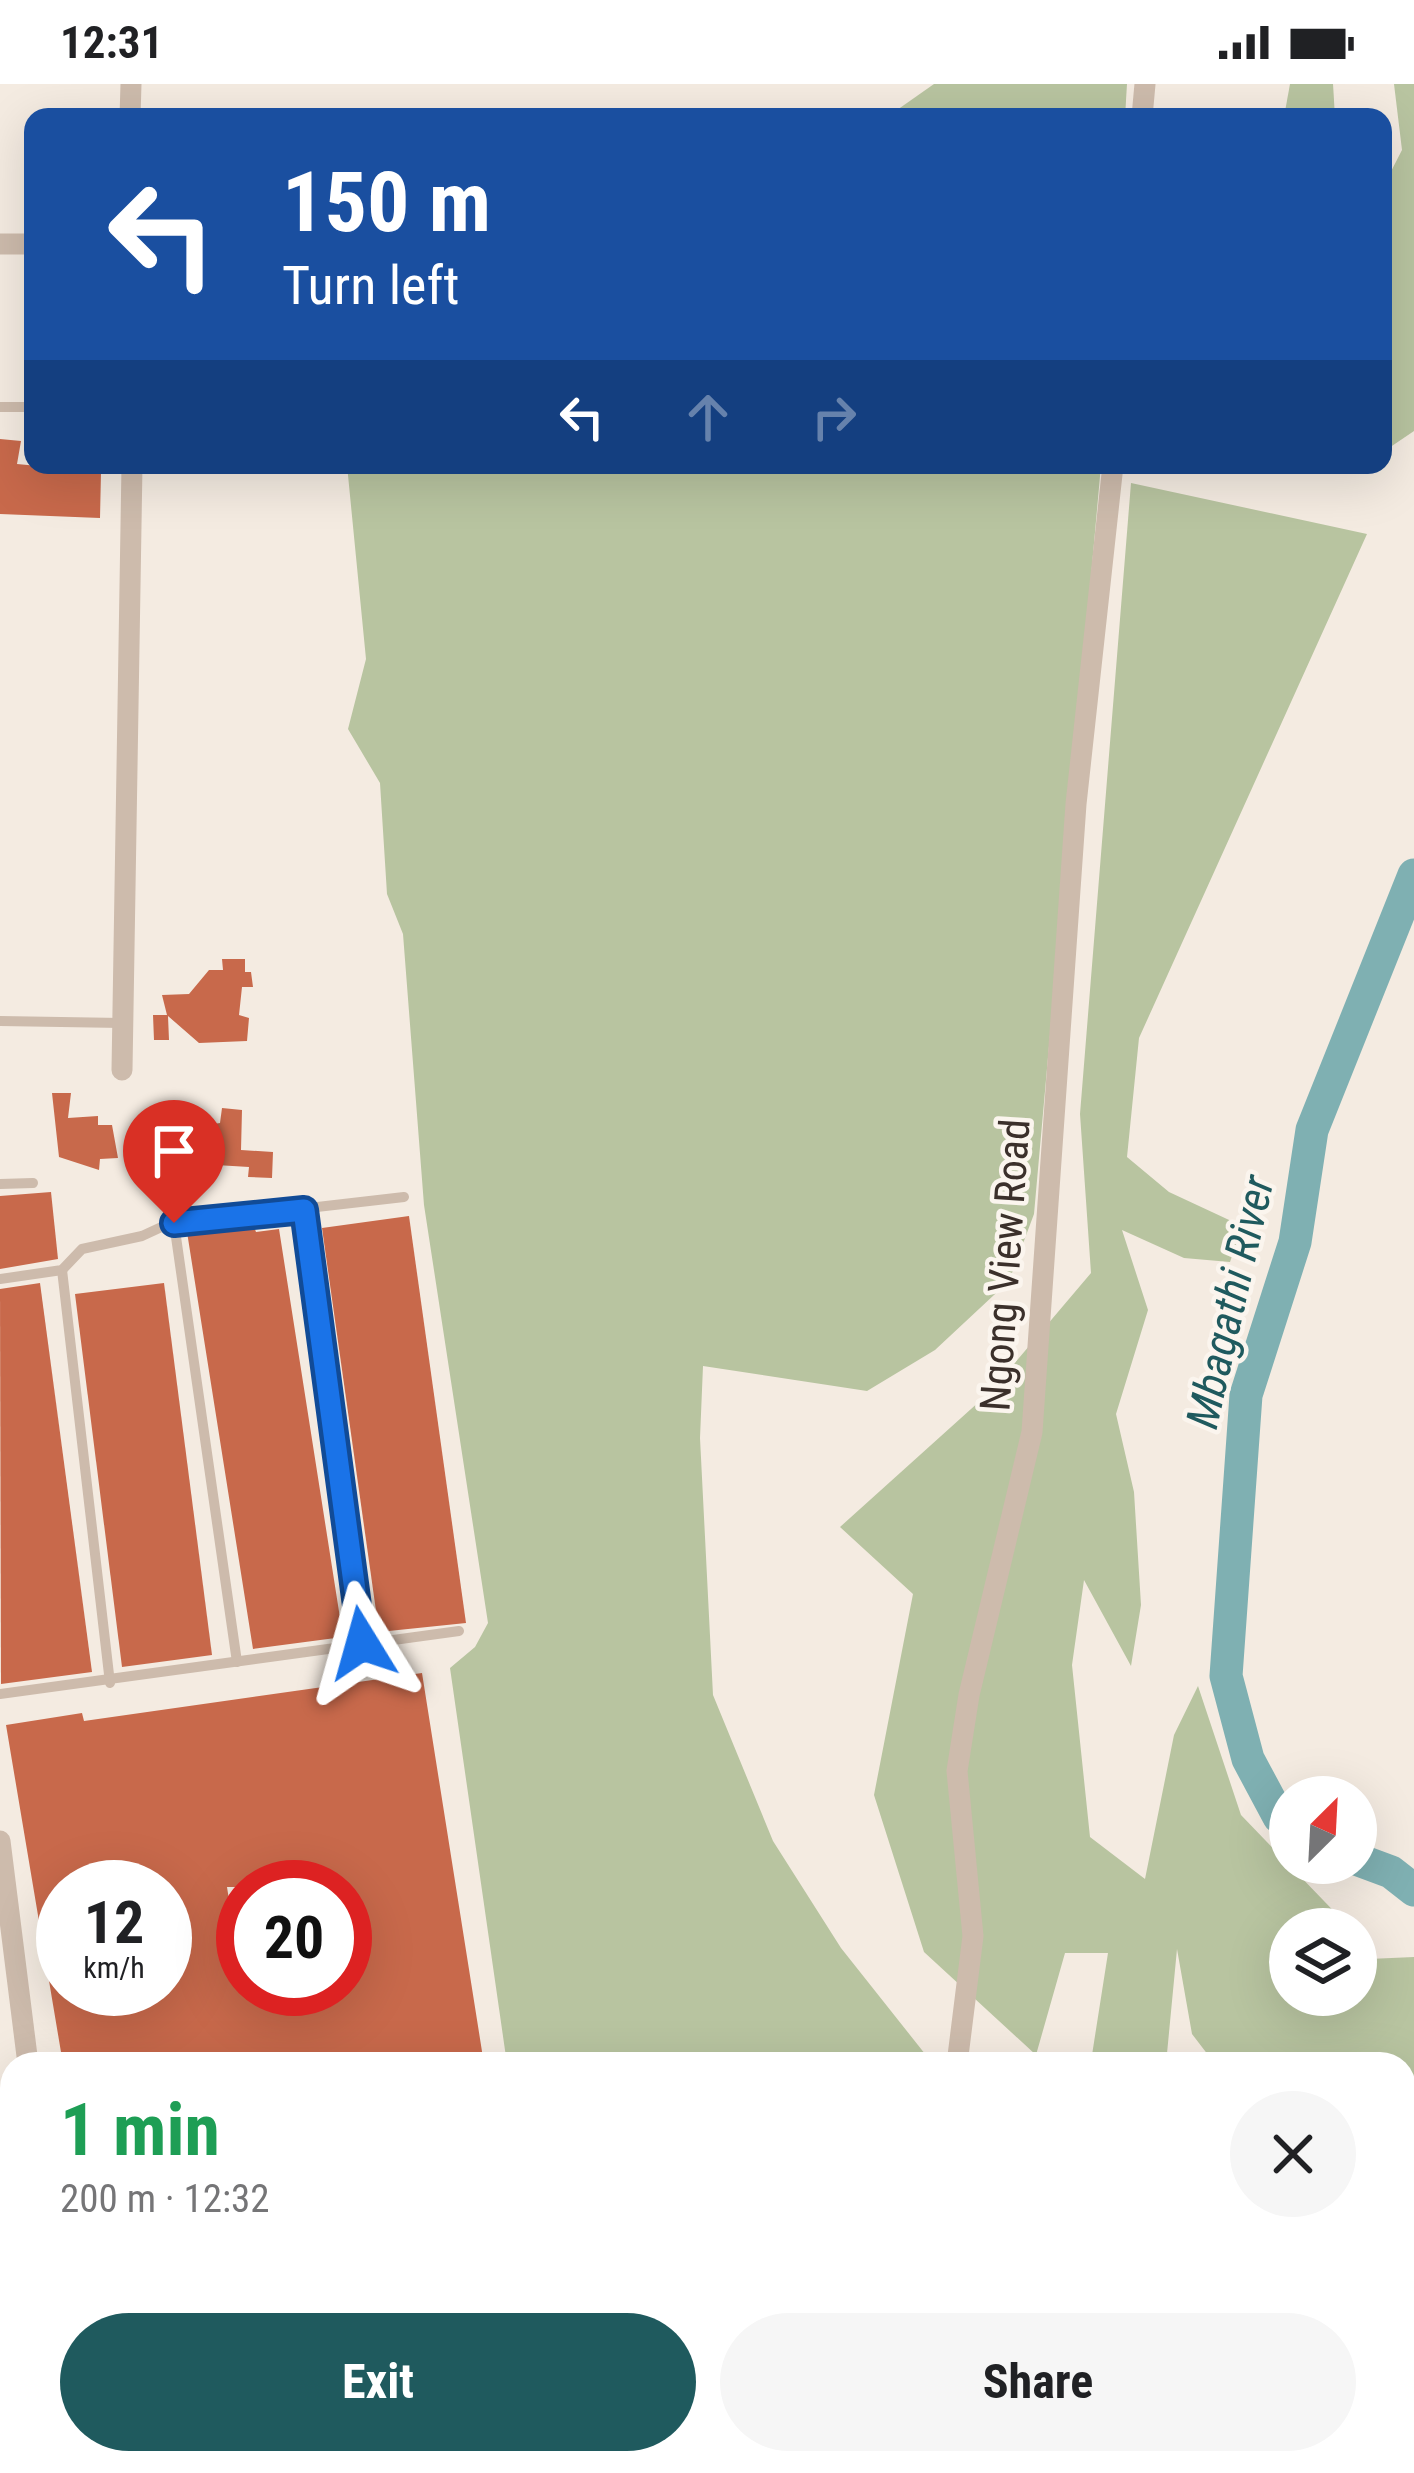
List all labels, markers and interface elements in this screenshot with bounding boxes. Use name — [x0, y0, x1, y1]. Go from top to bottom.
text: 12:31 — [60, 16, 163, 69]
text: 150 m — [282, 153, 491, 252]
icon: left — [84, 156, 240, 312]
text: Turn left — [282, 254, 459, 317]
icon: left — [549, 384, 615, 450]
icon: ahead — [675, 384, 741, 450]
icon: right — [801, 384, 867, 450]
pin — [123, 1100, 225, 1223]
street label: Ngong View Road — [970, 1117, 1040, 1413]
icon: arrive — [141, 1118, 207, 1184]
water label: Mbagathi River — [1175, 1169, 1285, 1433]
position arrow — [299, 1580, 425, 1706]
north arrow — [1269, 1776, 1377, 1884]
map controls — [1269, 1776, 1377, 2016]
speed limit sign: 20 — [216, 1860, 372, 2016]
text: 12 — [84, 1887, 144, 1958]
button: layers — [1269, 1908, 1377, 2016]
text: km/h — [83, 1950, 145, 1985]
text: 1 min — [60, 2088, 220, 2173]
button: close — [1230, 2091, 1356, 2217]
text: 200 m · 12:32 — [60, 2176, 270, 2222]
button: Exit — [60, 2313, 696, 2451]
button: Share — [720, 2313, 1356, 2451]

